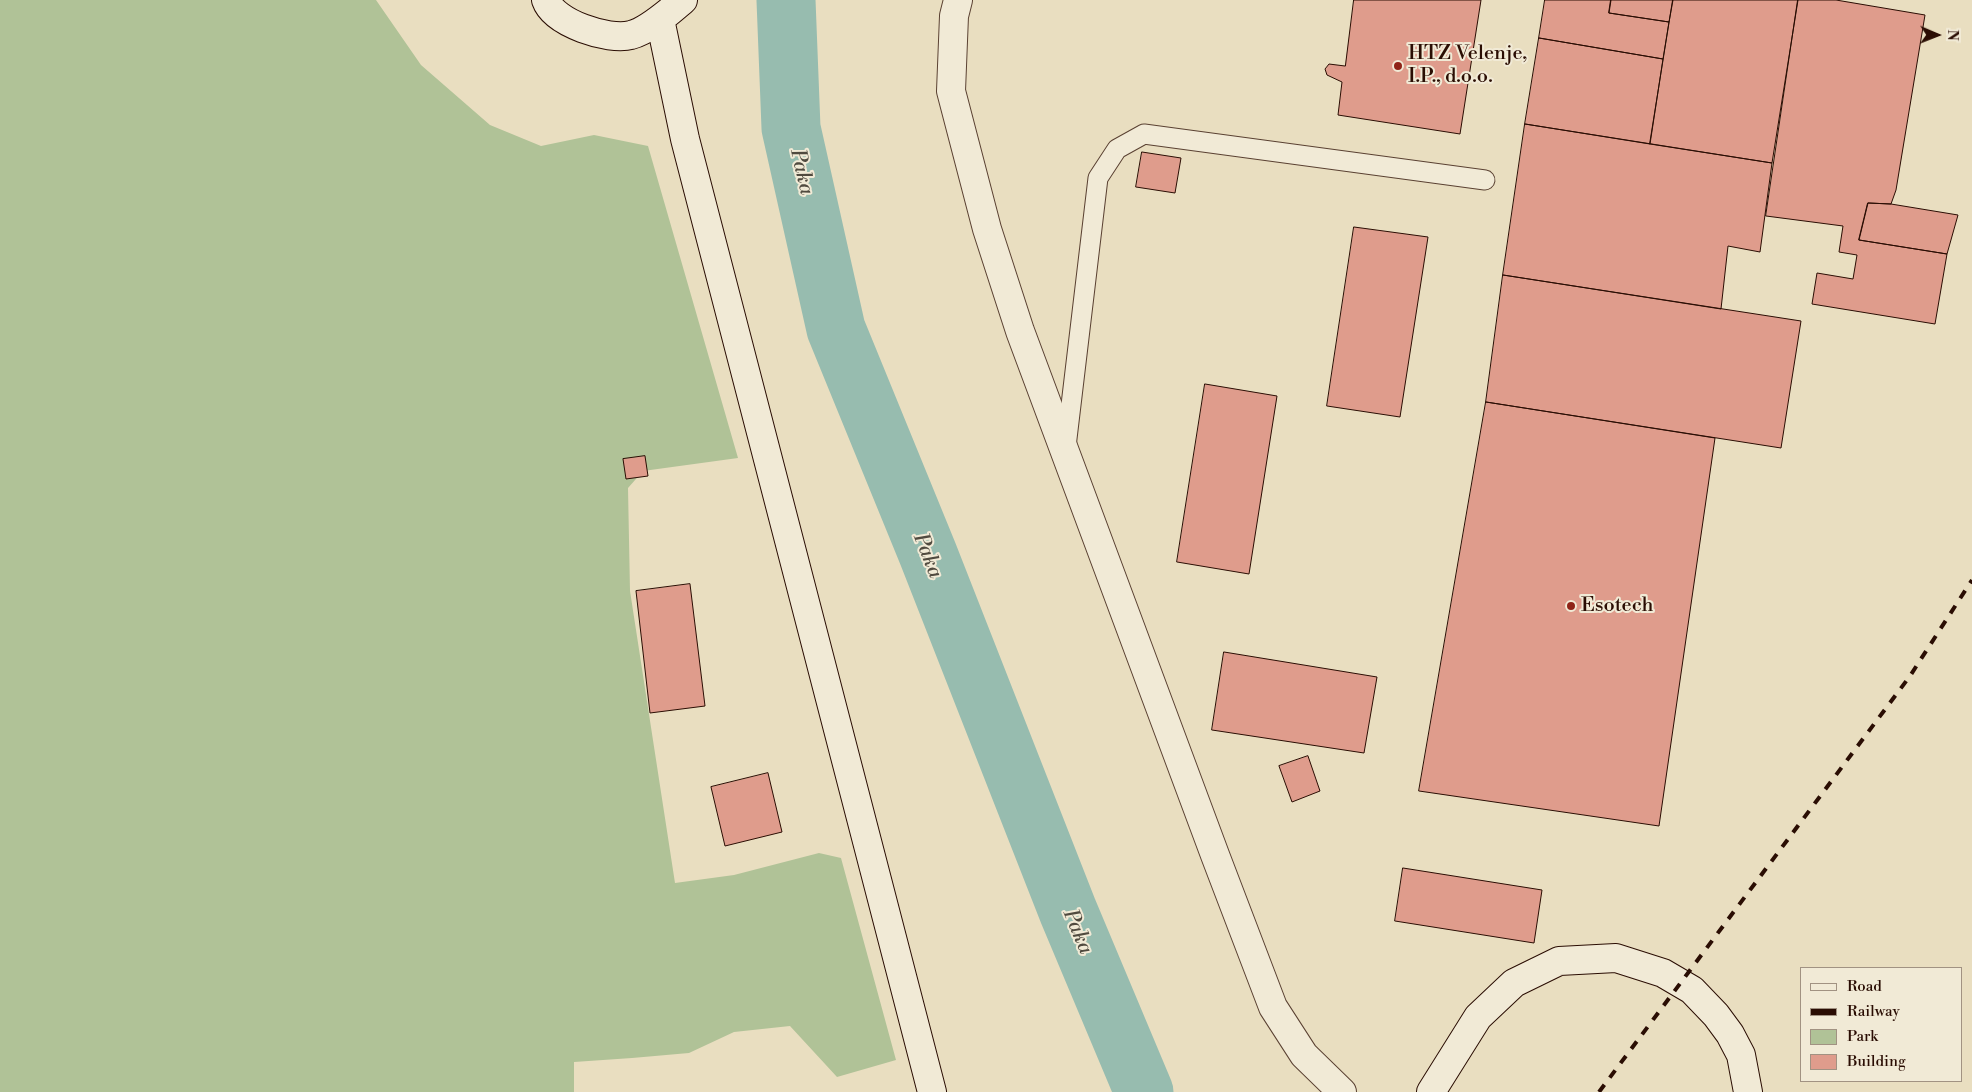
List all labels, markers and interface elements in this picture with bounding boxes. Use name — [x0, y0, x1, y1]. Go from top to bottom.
north arrow — [1912, 10, 1962, 60]
text: N — [1943, 30, 1961, 41]
place label: HTZ Velenje, I.P., d.o.o. — [1408, 42, 1527, 89]
marker: HTZ Velenje, I.P., d.o.o. — [1392, 60, 1404, 72]
water label: Paka — [784, 147, 818, 197]
water label: Paka — [907, 530, 947, 582]
place label: Esotech — [1581, 594, 1654, 618]
marker: Esotech — [1565, 600, 1577, 612]
water label: Paka — [1056, 906, 1098, 958]
legend — [1800, 967, 1962, 1082]
text: Road — [1847, 977, 1882, 996]
text: Railway — [1847, 1002, 1900, 1021]
text: Park — [1847, 1027, 1878, 1046]
text: Building — [1847, 1052, 1906, 1071]

